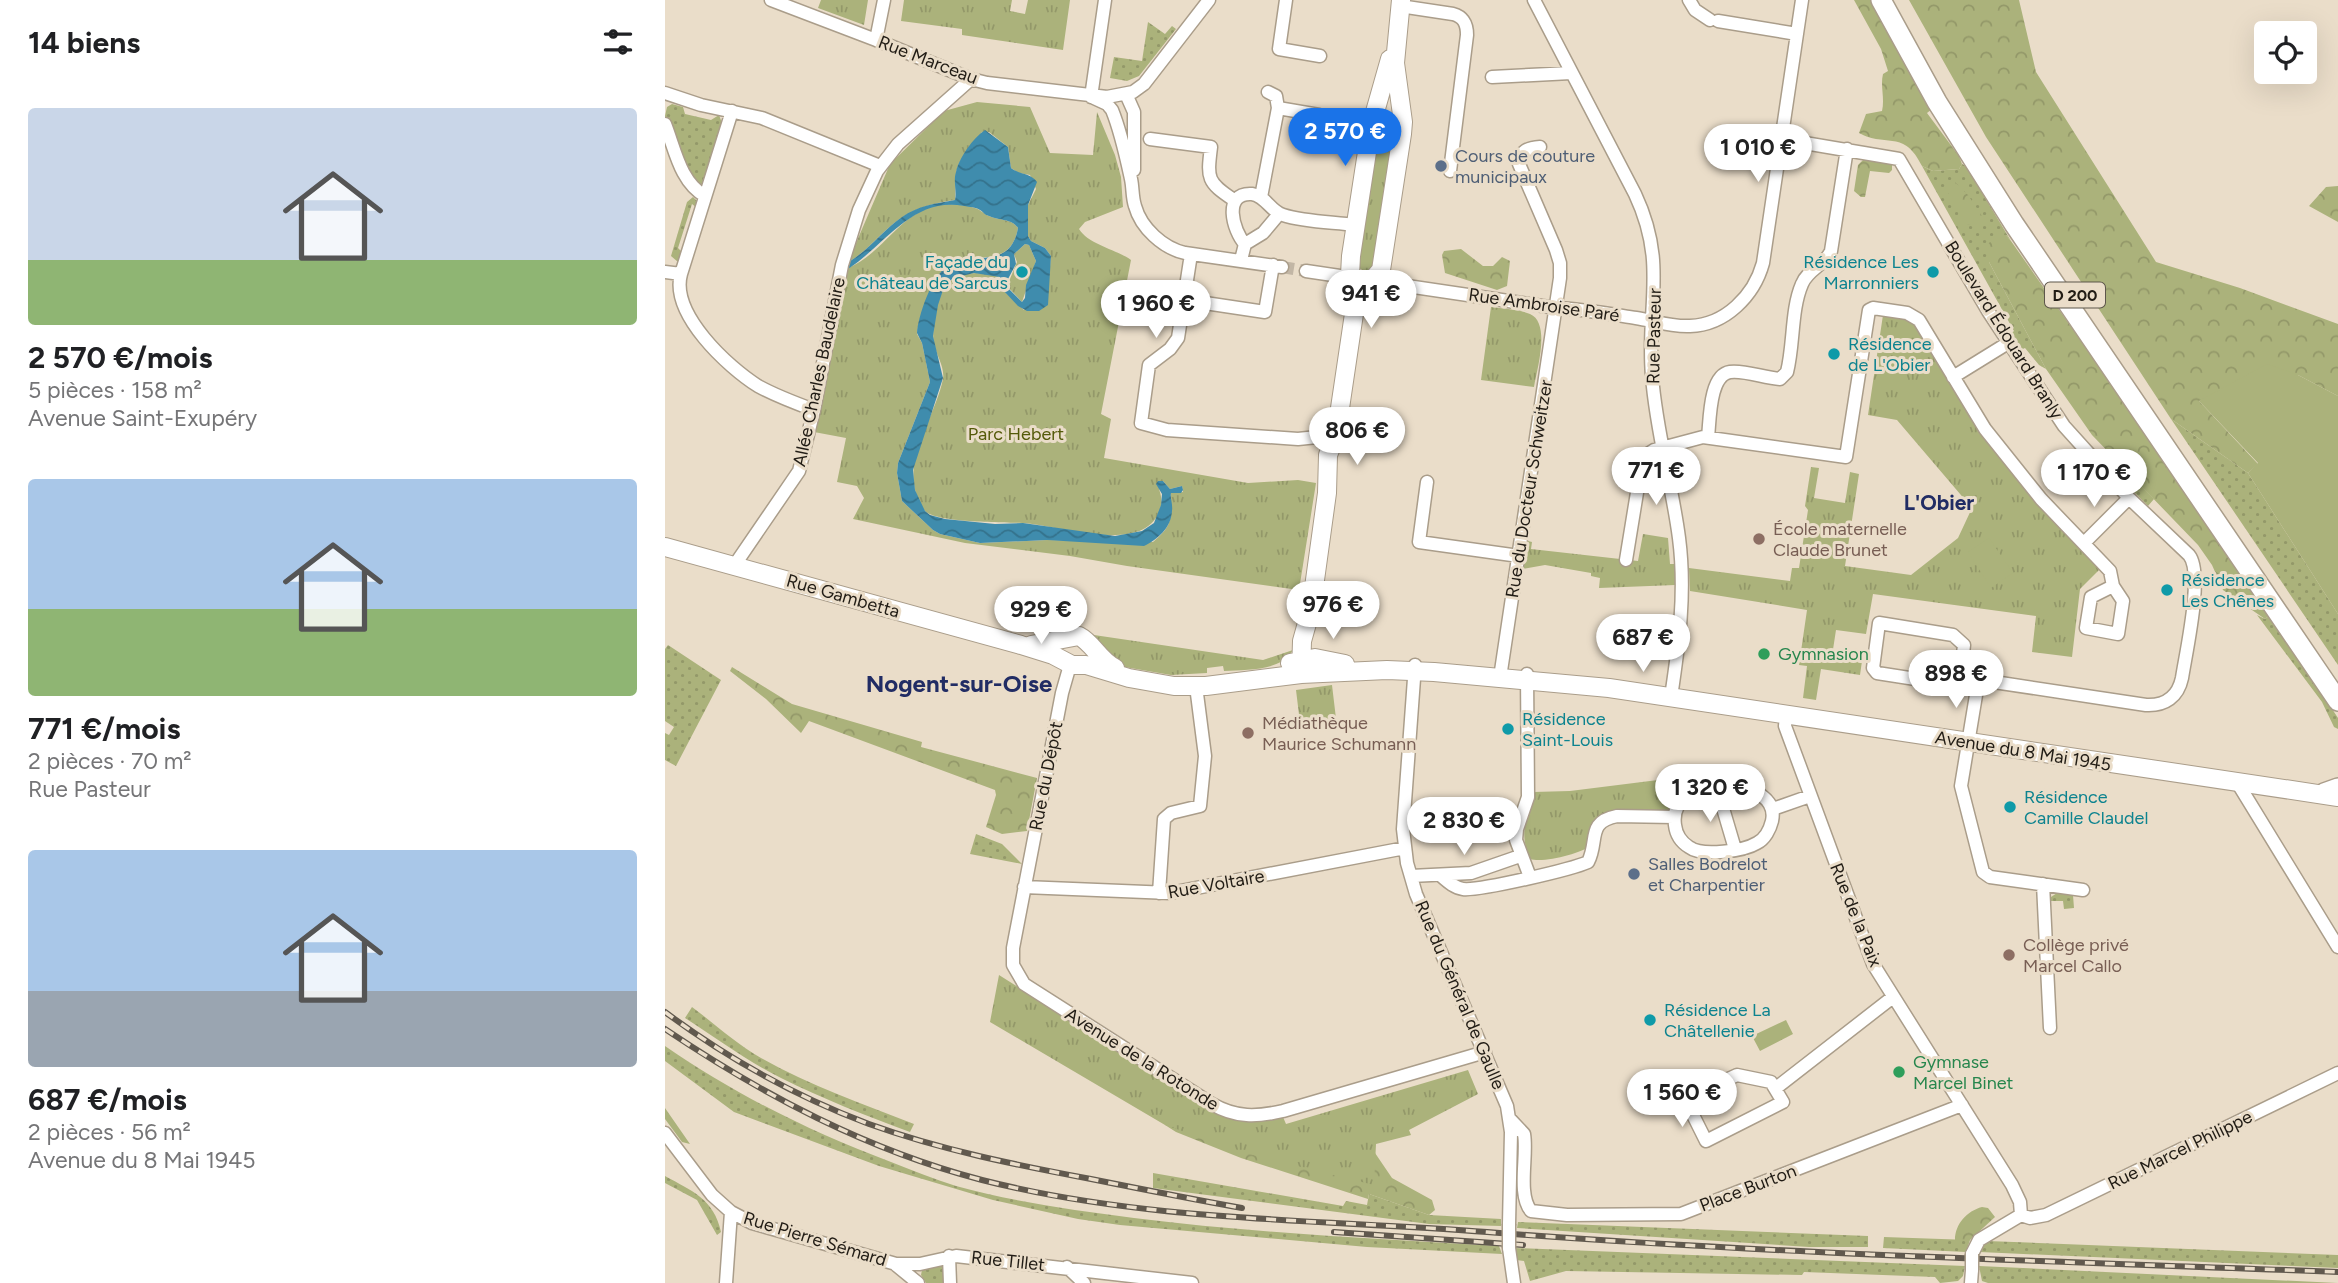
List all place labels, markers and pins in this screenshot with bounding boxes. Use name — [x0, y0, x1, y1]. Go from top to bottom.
pin: 2 570 € — [1280, 108, 1410, 168]
pin: 1 010 € — [1693, 124, 1823, 184]
place label: Cours de couture municipaux — [1455, 145, 1595, 188]
marker: Cours de couture municipaux — [1433, 158, 1449, 174]
place label: Façade du Château de Sarcus — [856, 251, 1008, 294]
place label: Résidence Les Marronniers — [1803, 251, 1919, 294]
marker: Façade du Château de Sarcus — [1014, 264, 1030, 280]
marker: Résidence Les Marronniers — [1925, 264, 1941, 280]
pin: 941 € — [1322, 270, 1420, 330]
pin: 1 960 € — [1091, 280, 1221, 340]
place label: Résidence de L'Obier — [1848, 333, 1932, 376]
marker: Résidence de L'Obier — [1826, 346, 1842, 362]
pin: 806 € — [1308, 407, 1406, 467]
pin: 771 € — [1607, 448, 1705, 507]
pin: 1 170 € — [2029, 449, 2159, 509]
place label: École maternelle Claude Brunet — [1773, 518, 1907, 561]
marker: École maternelle Claude Brunet — [1751, 531, 1767, 547]
place label: Résidence Les Chênes — [2181, 569, 2274, 612]
pin: 976 € — [1284, 582, 1382, 641]
marker: Résidence Les Chênes — [2159, 582, 2175, 598]
pin: 929 € — [992, 586, 1090, 646]
pin: 687 € — [1594, 614, 1692, 674]
place label: Gymnasion — [1778, 643, 1869, 665]
marker: Gymnasion — [1756, 646, 1772, 662]
pin: 898 € — [1907, 650, 2005, 710]
place label: Résidence Saint-Louis — [1522, 708, 1613, 751]
place label: Médiathèque Maurice Schumann — [1262, 712, 1416, 755]
marker: Résidence Saint-Louis — [1500, 721, 1516, 737]
marker: Médiathèque Maurice Schumann — [1240, 725, 1256, 741]
pin: 1 320 € — [1645, 764, 1775, 824]
place label: Résidence Camille Claudel — [2024, 786, 2148, 829]
pin: 2 830 € — [1399, 798, 1529, 857]
marker: Résidence Camille Claudel — [2002, 799, 2018, 815]
place label: Salles Bodrelot et Charpentier — [1648, 853, 1768, 896]
marker: Salles Bodrelot et Charpentier — [1626, 866, 1642, 882]
place label: Collège privé Marcel Callo — [2023, 934, 2129, 977]
marker: Collège privé Marcel Callo — [2001, 947, 2017, 963]
place label: Résidence La Châtellenie — [1664, 999, 1771, 1042]
marker: Résidence La Châtellenie — [1642, 1012, 1658, 1028]
place label: Gymnase Marcel Binet — [1913, 1051, 2014, 1094]
marker: Gymnase Marcel Binet — [1891, 1064, 1907, 1080]
pin: 1 560 € — [1617, 1070, 1747, 1129]

